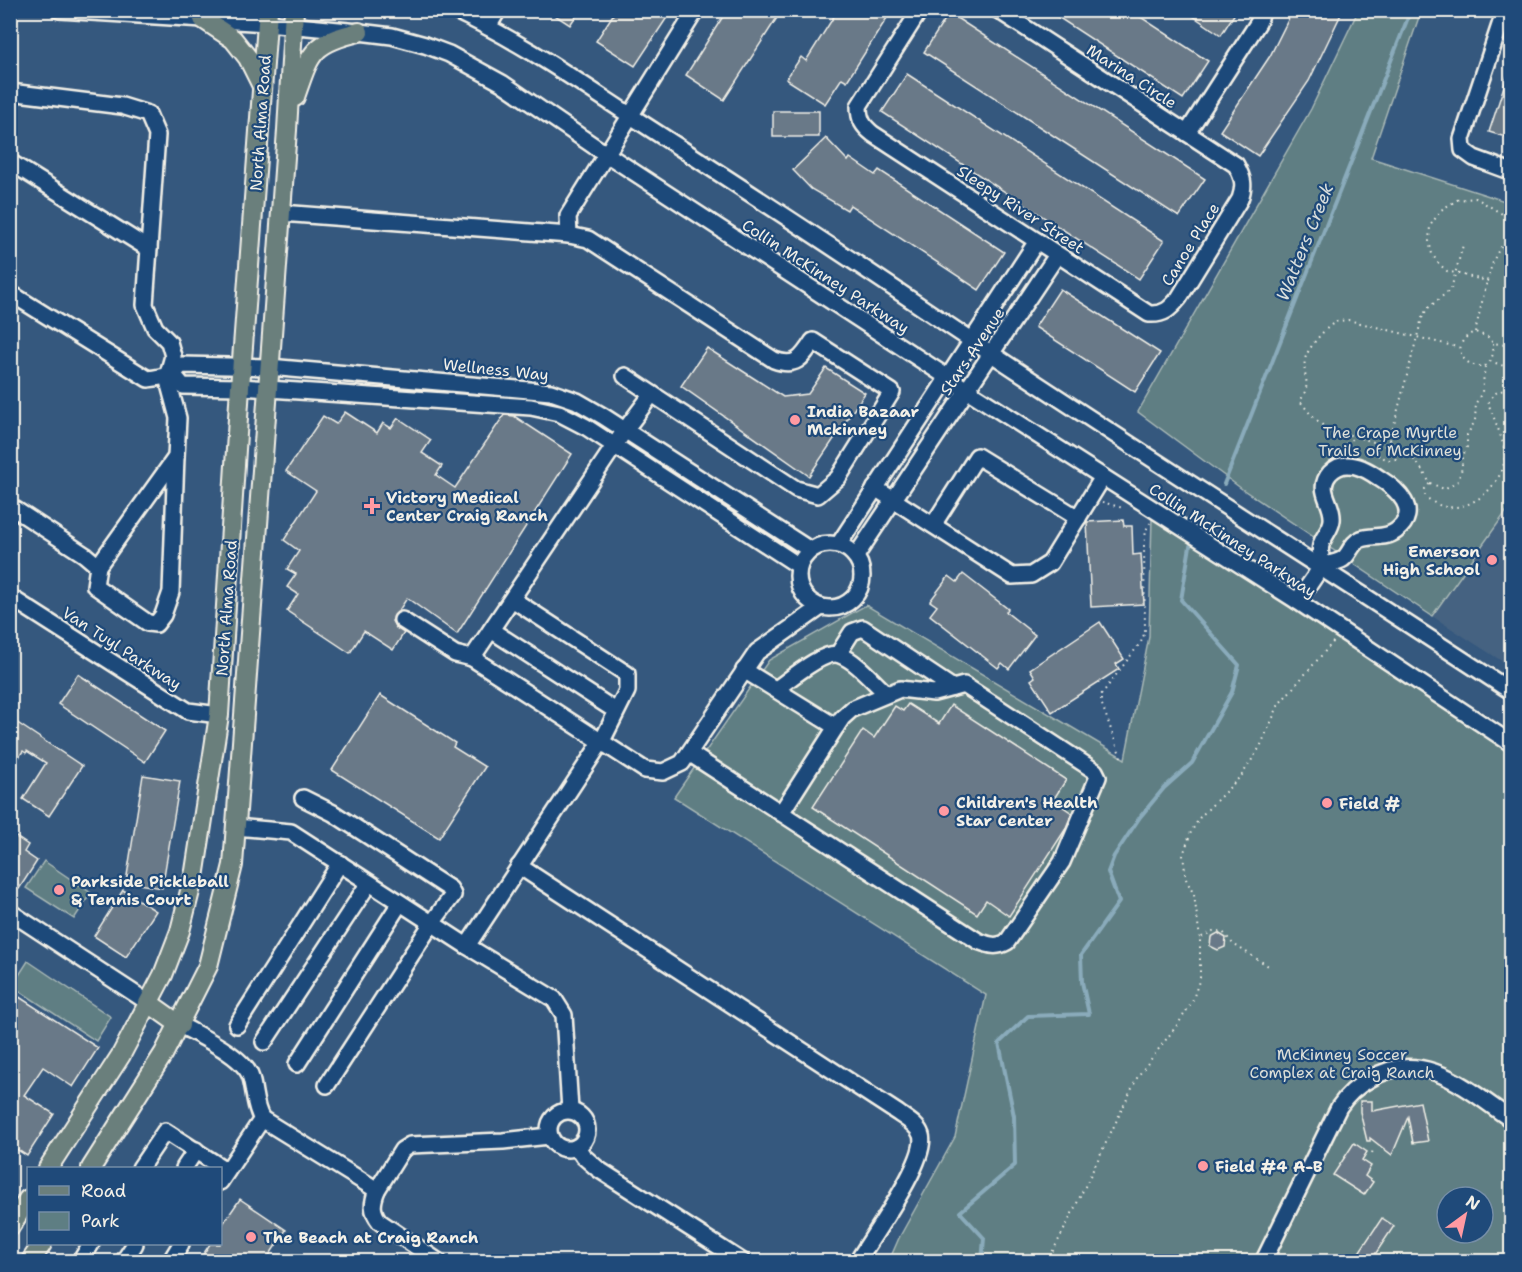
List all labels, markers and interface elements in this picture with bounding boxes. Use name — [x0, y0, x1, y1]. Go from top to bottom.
street label: Marina Circle — [1083, 39, 1181, 113]
street label: North Alma Road — [245, 54, 276, 192]
street label: Sleepy River Street — [953, 160, 1088, 258]
water label: Watters Creek — [1270, 179, 1340, 304]
street label: Canoe Place — [1157, 199, 1224, 290]
street label: Collin McKinney Parkway — [738, 214, 913, 338]
street label: Stars Avenue — [935, 303, 1010, 399]
street label: Wellness Way — [442, 353, 550, 385]
place label: India Bazaar Mckinney — [807, 401, 920, 440]
marker: India Bazaar Mckinney — [788, 413, 802, 427]
park label: The Crape Myrtle Trails of McKinney — [1318, 422, 1462, 461]
street label: Collin McKinney Parkway — [1145, 478, 1320, 602]
place label: Victory Medical Center Craig Ranch — [386, 487, 548, 526]
marker: Victory Medical Center Craig Ranch — [363, 497, 381, 515]
street label: North Alma Road — [211, 539, 242, 677]
place label: Emerson High School — [1383, 541, 1480, 580]
marker: Emerson High School — [1485, 553, 1499, 567]
street label: Van Tuyl Parkway — [58, 602, 185, 695]
place label: Children's Health Star Center — [956, 792, 1098, 831]
place label: Field # — [1339, 793, 1400, 814]
marker: Field # — [1320, 796, 1334, 810]
marker: Children's Health Star Center — [937, 804, 951, 818]
place label: Parkside Pickleball & Tennis Court — [71, 871, 229, 910]
marker: Parkside Pickleball & Tennis Court — [52, 883, 66, 897]
park label: McKinney Soccer Complex at Craig Ranch — [1250, 1044, 1434, 1083]
place label: Field #4 A-B — [1215, 1156, 1323, 1177]
marker: Field #4 A-B — [1196, 1159, 1210, 1173]
legend — [27, 1167, 222, 1245]
text: Road — [81, 1179, 126, 1203]
north arrow — [1435, 1185, 1495, 1245]
text: N — [1462, 1191, 1484, 1215]
text: Park — [81, 1209, 120, 1233]
place label: The Beach at Craig Ranch — [263, 1227, 479, 1248]
marker: The Beach at Craig Ranch — [244, 1230, 258, 1244]

